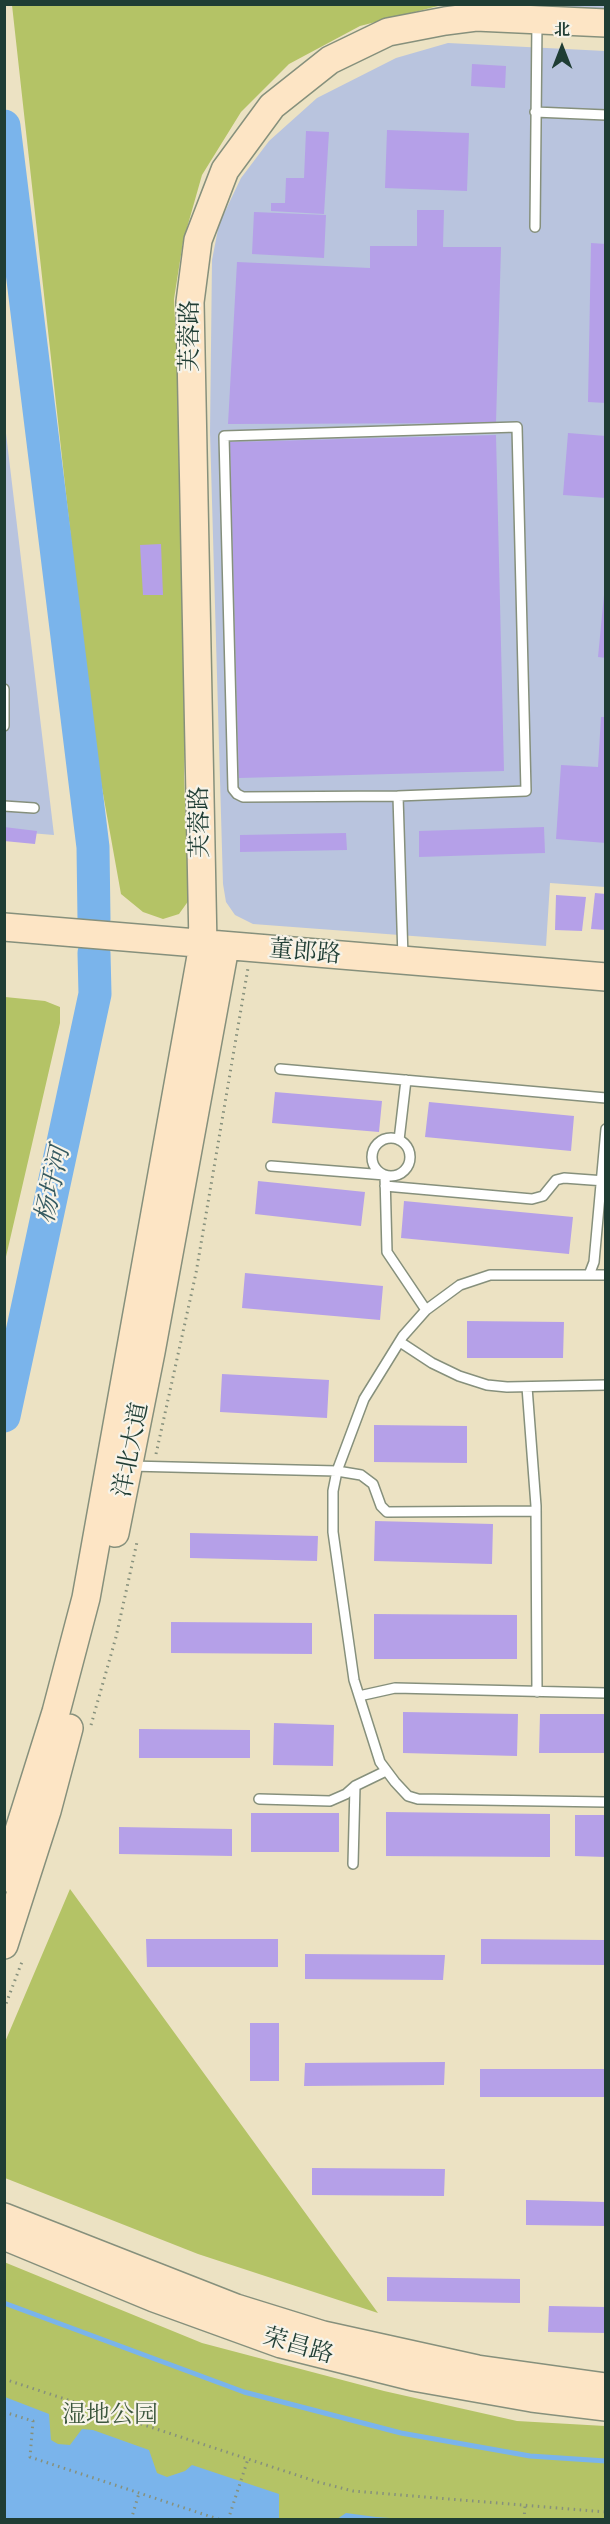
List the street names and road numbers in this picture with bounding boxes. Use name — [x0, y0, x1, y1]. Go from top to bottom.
street label: 芙蓉路 — [177, 300, 205, 372]
street label: 芙蓉路 — [186, 786, 216, 858]
street label: 董郎路 — [268, 936, 342, 970]
street label: 洋北大道 — [109, 1400, 155, 1500]
street label: 荣昌路 — [259, 2323, 337, 2371]

